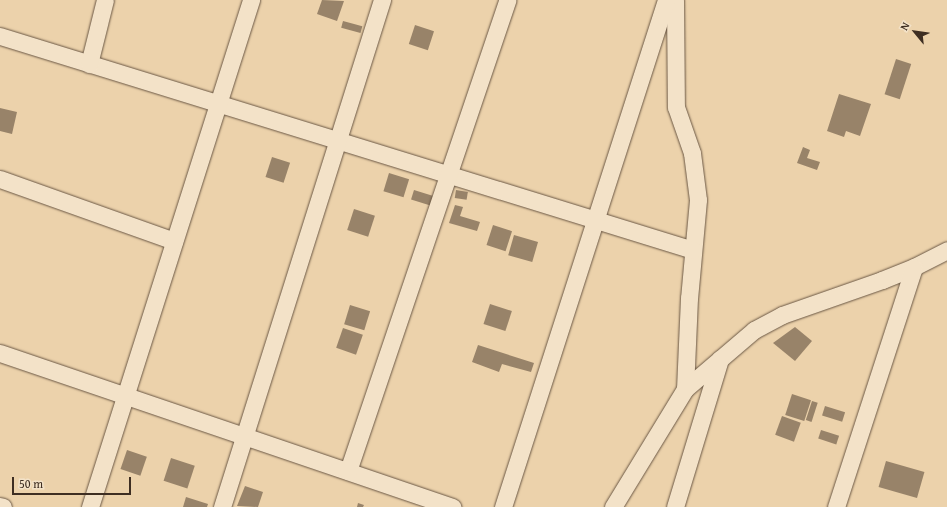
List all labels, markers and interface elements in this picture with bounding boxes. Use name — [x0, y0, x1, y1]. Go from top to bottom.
north arrow — [895, 12, 935, 52]
text: N — [896, 19, 913, 33]
scale bar — [14, 469, 133, 495]
text: 50 m — [19, 475, 43, 492]

